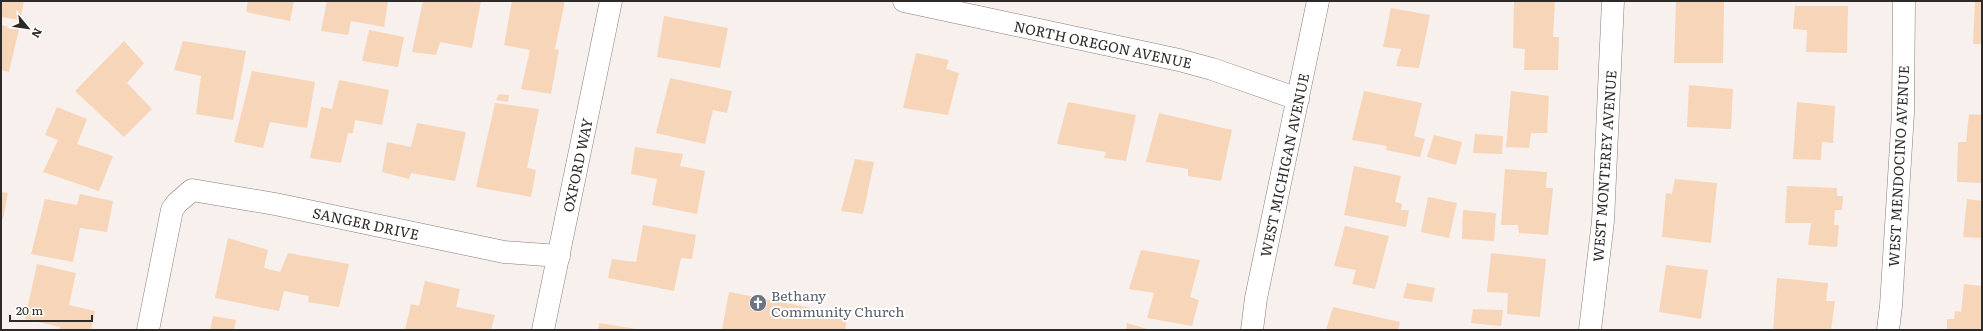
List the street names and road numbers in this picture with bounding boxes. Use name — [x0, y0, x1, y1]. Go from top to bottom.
street label: NORTH OREGON AVENUE — [1012, 15, 1194, 73]
street label: WEST MENDOCINO AVENUE — [1883, 65, 1913, 267]
street label: WEST MONTEREY AVENUE — [1587, 69, 1621, 263]
street label: WEST MICHIGAN AVENUE — [1255, 71, 1313, 259]
street label: OXFORD WAY — [557, 116, 597, 214]
street label: SANGER DRIVE — [311, 202, 421, 244]

